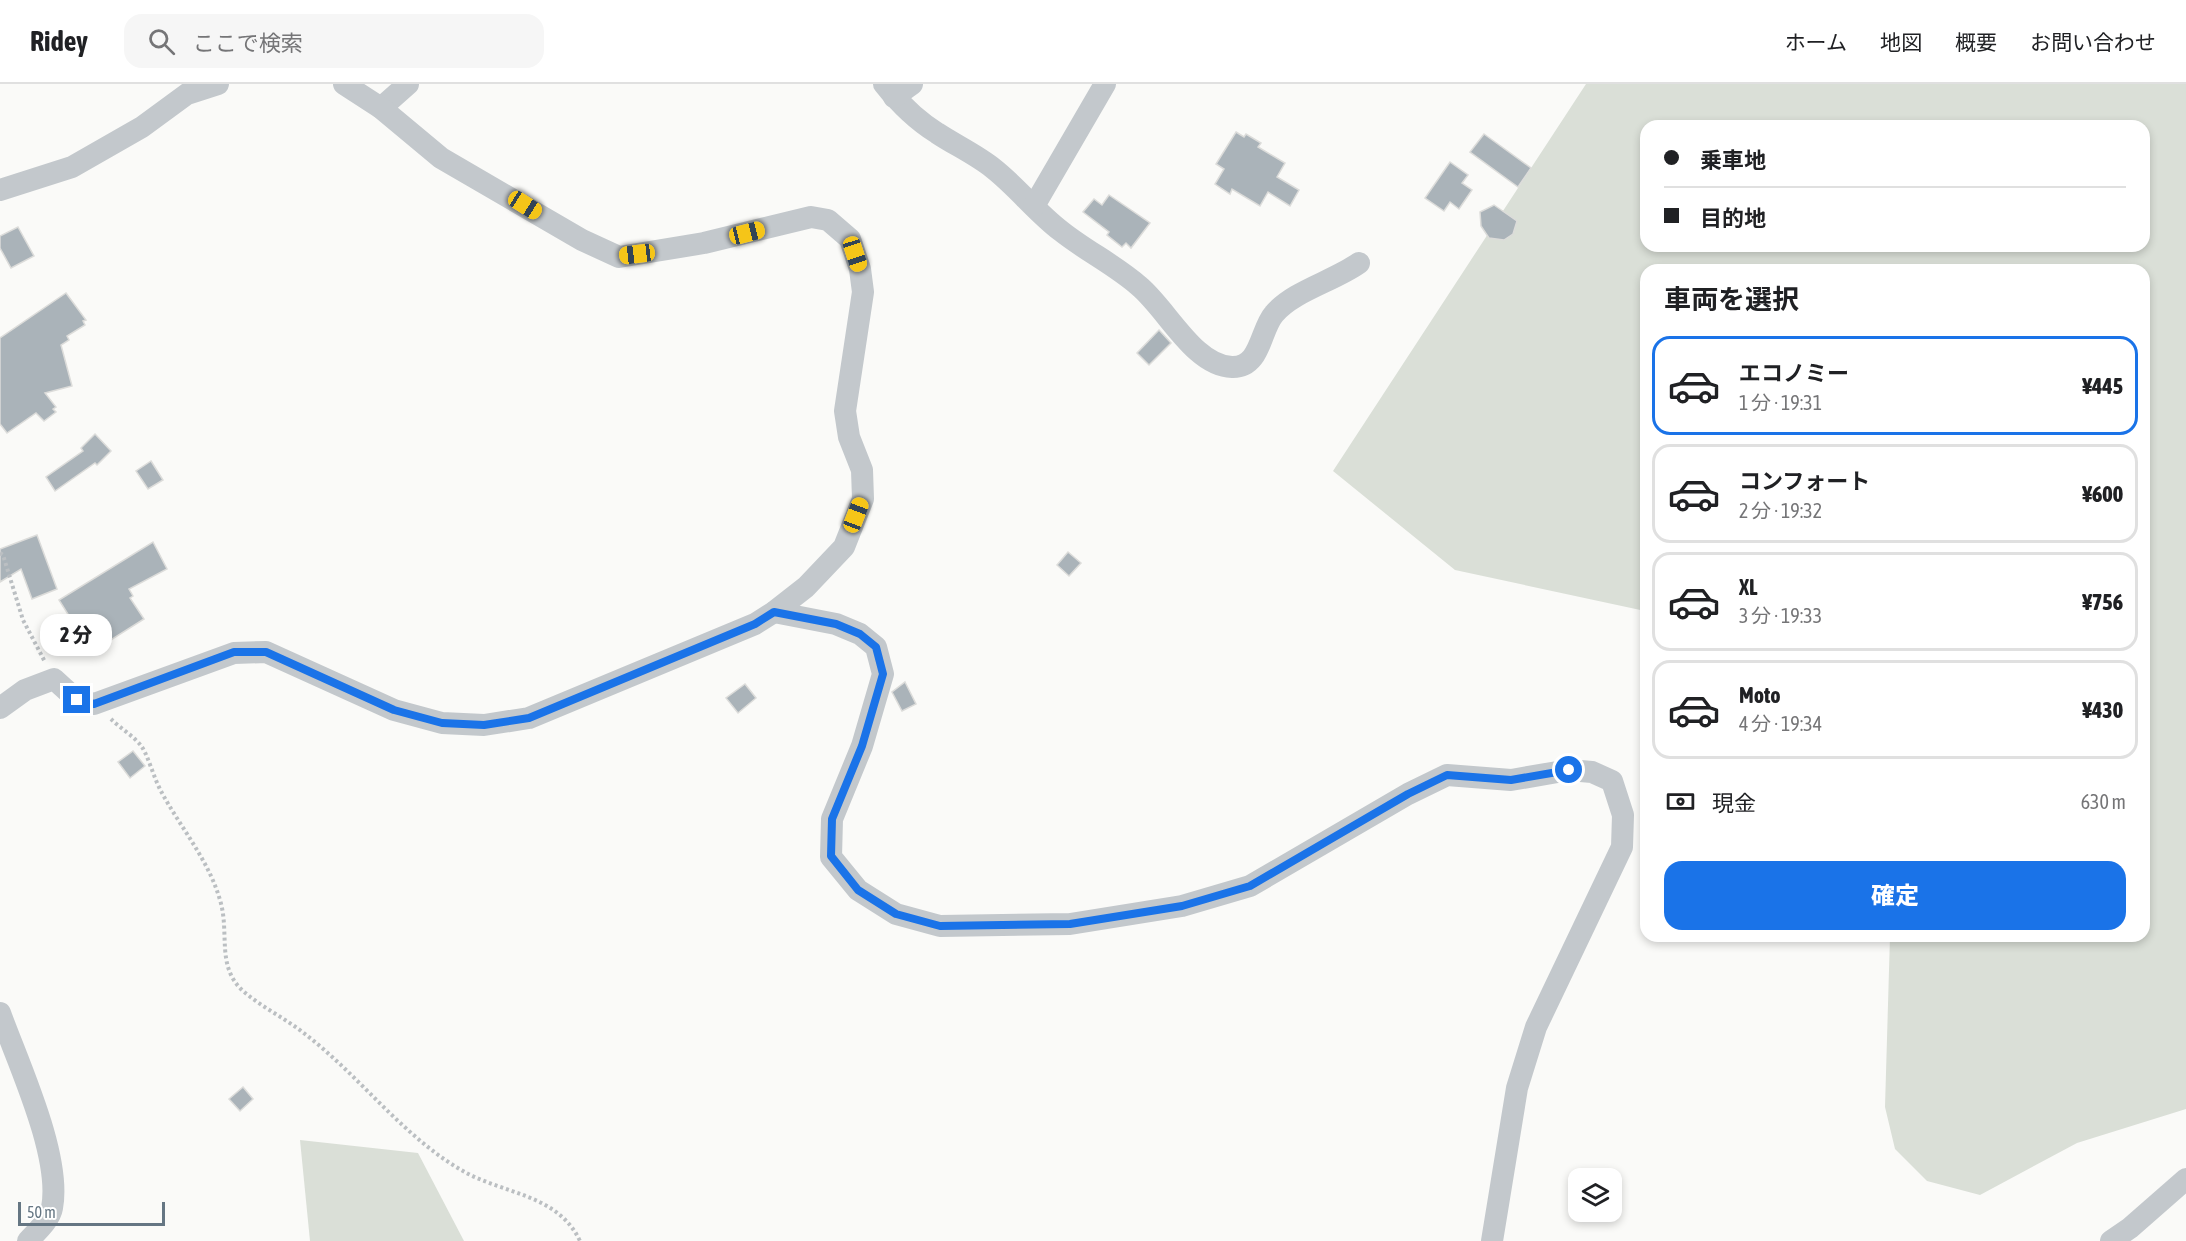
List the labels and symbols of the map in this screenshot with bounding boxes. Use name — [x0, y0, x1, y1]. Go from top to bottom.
car — [505, 188, 545, 222]
car — [727, 220, 767, 246]
car — [841, 234, 869, 274]
car — [618, 243, 656, 265]
car — [841, 495, 871, 535]
callout: 2 分 — [41, 613, 113, 655]
route end — [63, 686, 90, 713]
route start — [1555, 756, 1582, 783]
scale bar — [18, 1199, 165, 1226]

